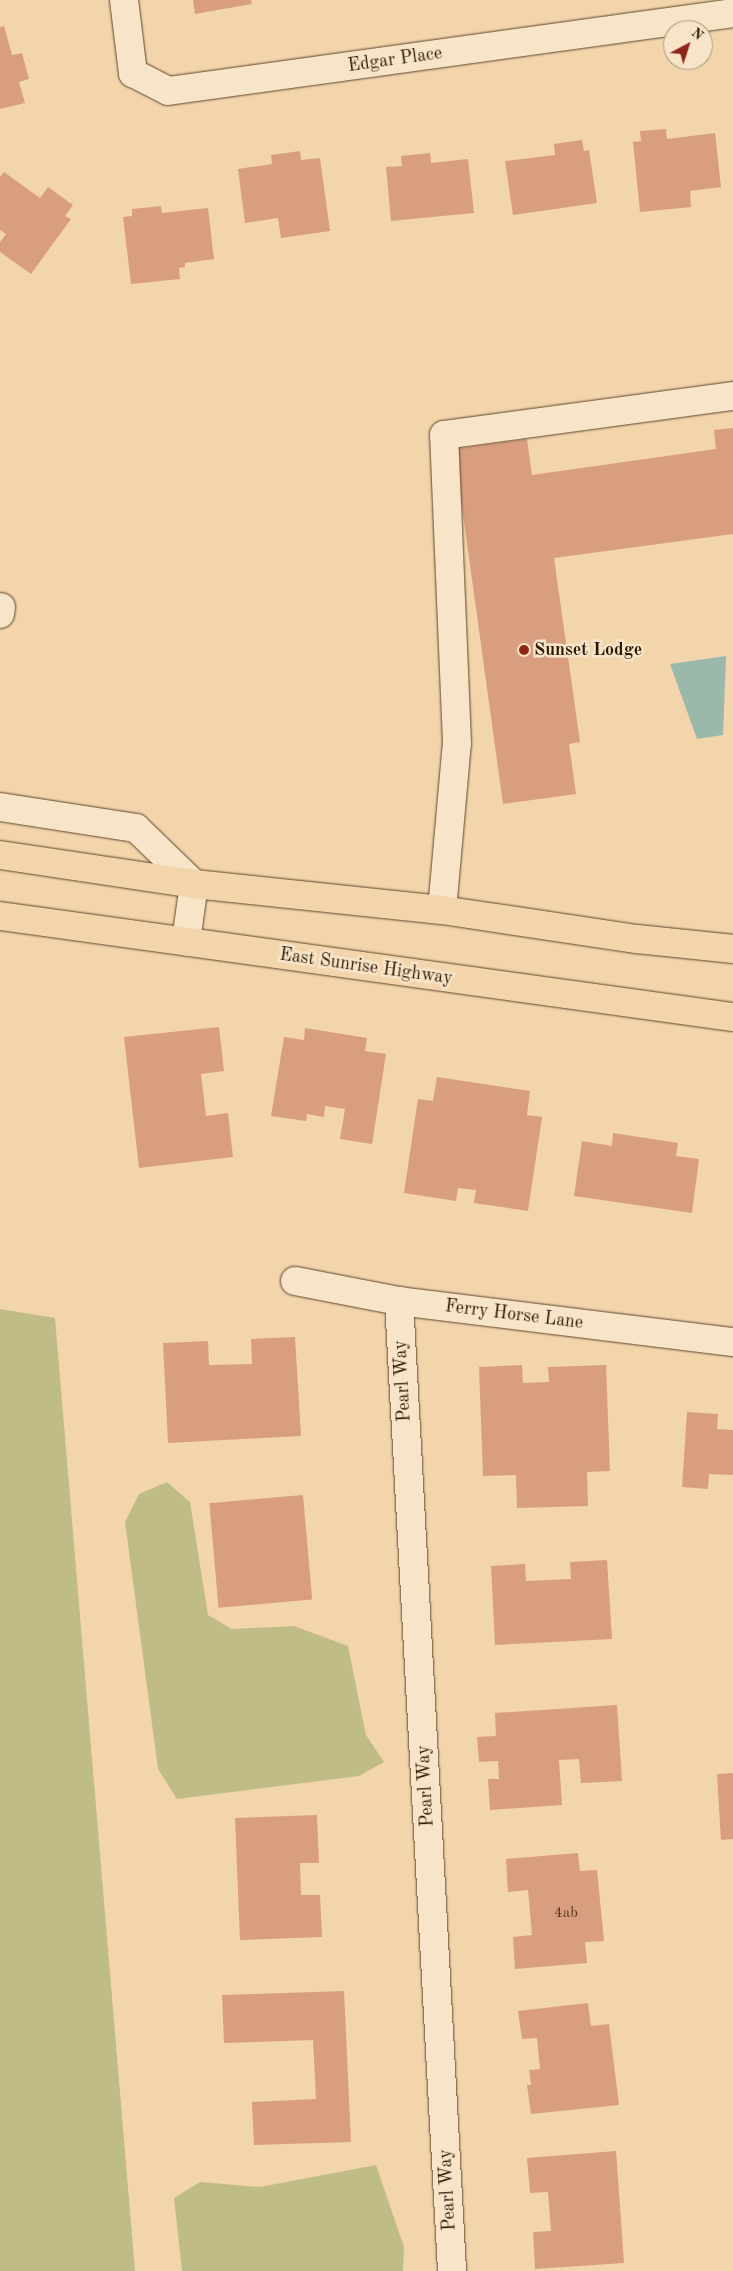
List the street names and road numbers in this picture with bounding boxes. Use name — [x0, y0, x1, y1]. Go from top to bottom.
street label: Edgar Place — [346, 43, 444, 77]
street label: East Sunrise Highway — [278, 944, 454, 990]
street label: Ferry Horse Lane — [444, 1296, 584, 1334]
street label: Pearl Way — [390, 1340, 416, 1422]
street label: Pearl Way — [413, 1745, 439, 1827]
street label: Pearl Way — [435, 2149, 461, 2231]

